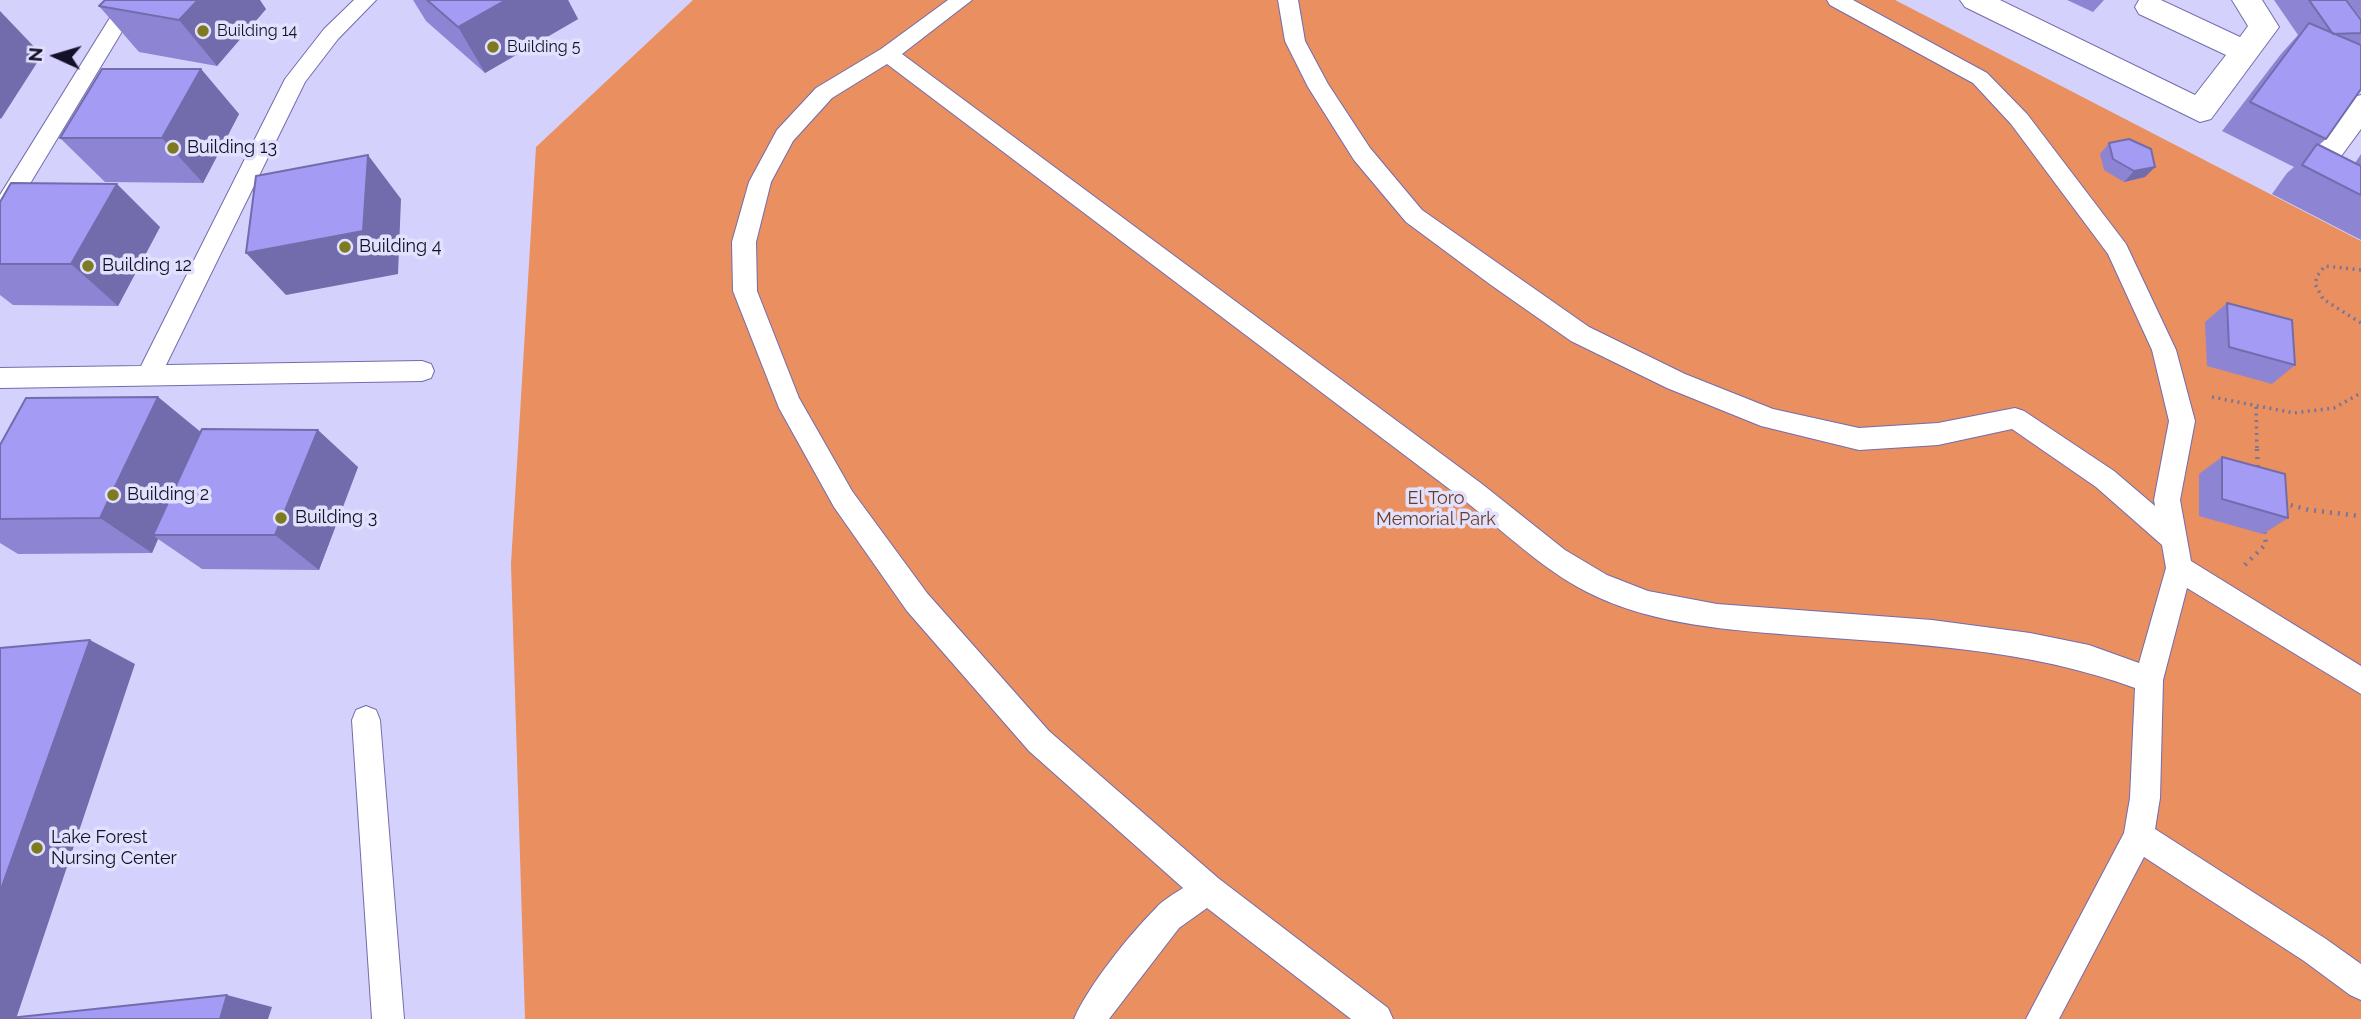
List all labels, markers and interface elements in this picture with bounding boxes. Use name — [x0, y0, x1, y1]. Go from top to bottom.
north arrow — [21, 21, 91, 91]
place label: Building 14 — [217, 21, 297, 41]
marker: Building 14 — [195, 23, 211, 39]
place label: Building 5 — [507, 37, 580, 57]
marker: Building 5 — [485, 39, 501, 55]
text: N — [24, 47, 47, 63]
place label: Building 13 — [187, 137, 277, 159]
marker: Building 13 — [165, 140, 181, 156]
place label: Building 4 — [359, 236, 442, 258]
marker: Building 4 — [337, 239, 353, 255]
place label: Building 12 — [102, 255, 192, 277]
marker: Building 12 — [80, 258, 96, 274]
place label: Building 2 — [127, 484, 209, 506]
marker: Building 2 — [105, 487, 121, 503]
park label: El Toro Memorial Park — [1376, 488, 1496, 530]
place label: Building 3 — [295, 507, 377, 529]
marker: Building 3 — [273, 510, 289, 526]
place label: Lake Forest Nursing Center — [51, 827, 177, 870]
marker: Lake Forest Nursing Center — [29, 840, 45, 856]

